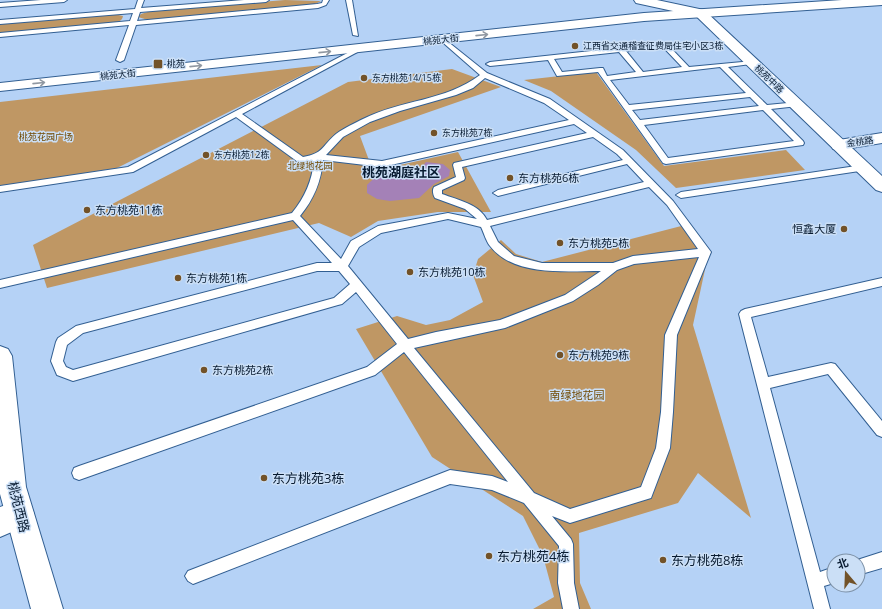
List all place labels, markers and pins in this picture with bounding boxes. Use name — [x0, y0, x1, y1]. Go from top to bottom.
place label: 江西省交通稽查征费局住宅小区3栋 — [583, 39, 723, 52]
marker: 江西省交通稽查征费局住宅小区3栋 — [570, 41, 580, 51]
place label: 桃苑 — [167, 57, 185, 70]
marker: 桃苑 — [152, 58, 164, 70]
place label: 东方桃苑14/15栋 — [372, 71, 441, 84]
marker: 东方桃苑14/15栋 — [359, 73, 369, 83]
place label: 东方桃苑7栋 — [442, 126, 492, 139]
marker: 东方桃苑7栋 — [429, 128, 439, 138]
place label: 东方桃苑12栋 — [214, 148, 269, 161]
marker: 东方桃苑12栋 — [201, 150, 211, 160]
place label: 东方桃苑6栋 — [518, 170, 579, 185]
marker: 东方桃苑6栋 — [505, 173, 515, 183]
place label: 东方桃苑11栋 — [95, 202, 163, 217]
marker: 东方桃苑11栋 — [82, 205, 92, 215]
place label: 恒鑫大厦 — [792, 221, 836, 236]
marker: 恒鑫大厦 — [839, 224, 849, 234]
place label: 东方桃苑5栋 — [568, 235, 629, 250]
marker: 东方桃苑5栋 — [555, 238, 565, 248]
place label: 东方桃苑10栋 — [418, 264, 486, 279]
marker: 东方桃苑10栋 — [405, 267, 415, 277]
place label: 东方桃苑1栋 — [186, 270, 247, 285]
marker: 东方桃苑1栋 — [173, 273, 183, 283]
place label: 东方桃苑9栋 — [568, 347, 629, 362]
marker: 东方桃苑9栋 — [555, 350, 565, 360]
place label: 东方桃苑2栋 — [212, 362, 273, 377]
marker: 东方桃苑2栋 — [199, 365, 209, 375]
place label: 东方桃苑3栋 — [272, 469, 344, 487]
marker: 东方桃苑3栋 — [259, 473, 269, 483]
place label: 东方桃苑4栋 — [497, 547, 569, 565]
marker: 东方桃苑4栋 — [484, 551, 494, 561]
place label: 东方桃苑8栋 — [671, 551, 743, 569]
marker: 东方桃苑8栋 — [658, 555, 668, 565]

